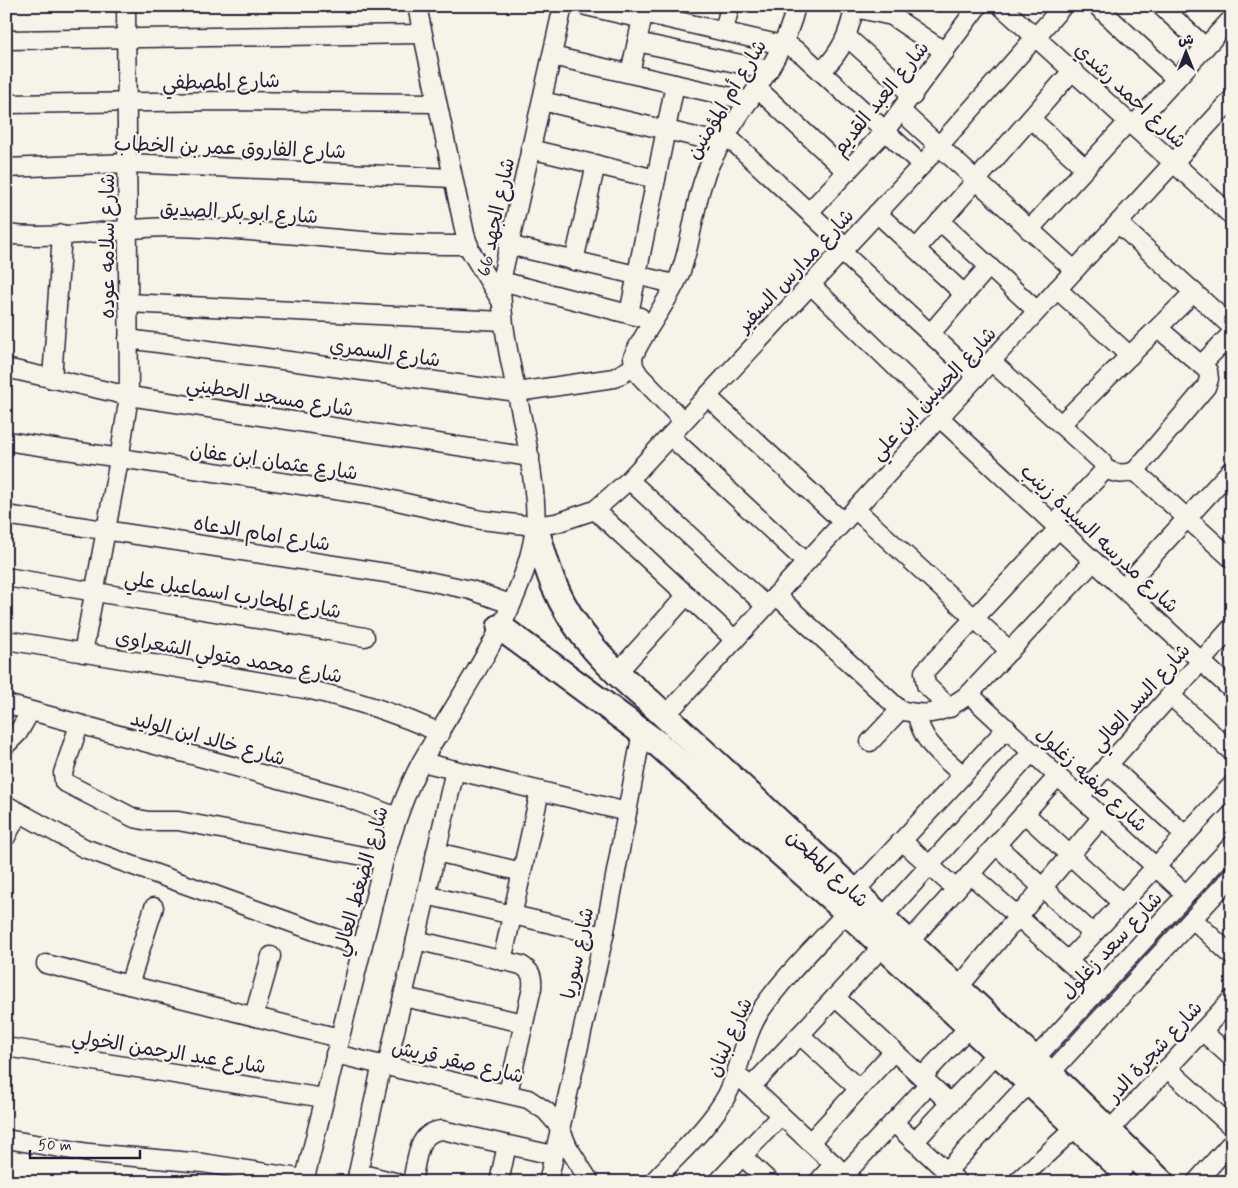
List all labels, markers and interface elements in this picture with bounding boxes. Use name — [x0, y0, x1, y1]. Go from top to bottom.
north arrow — [1160, 28, 1210, 78]
street label: شارع أم المؤمنين — [681, 35, 774, 165]
street label: شارع العبد القديم — [826, 36, 937, 163]
street label: شارع احمد رشدي — [1070, 37, 1192, 153]
street label: شارع المصطفي — [162, 68, 280, 100]
street label: شارع الفاروق عمر بن الخطاب — [114, 131, 346, 166]
street label: شارع الجهد 66 — [471, 155, 522, 279]
street label: شارع سلامه عوده — [95, 173, 122, 319]
street label: شارع ابو بكر الصديق — [159, 196, 319, 231]
street label: شارع مدارس السفير — [730, 203, 861, 340]
street label: شارع الحسين ابن علي — [865, 321, 1005, 469]
street label: شارع السمري — [328, 332, 442, 375]
street label: شارع مسجد الحطيني — [184, 371, 355, 427]
street label: شارع عثمان ابن عفان — [188, 437, 359, 488]
street label: شارع مدرسه السيدة زينب — [1014, 458, 1184, 620]
street label: شارع امام الدعاه — [192, 510, 332, 559]
street label: شارع المحارب اسماعيل علي — [122, 565, 343, 629]
street label: شارع محمد متولي الشعراوى — [113, 624, 344, 694]
street label: شارع السد العالي — [1085, 638, 1199, 760]
street label: شارع خالد ابن الوليد — [127, 706, 288, 773]
street label: شارع صفيه زغلول — [1029, 721, 1153, 839]
street label: شارع الضغط العالي — [327, 803, 399, 961]
street label: شارع المطحن — [780, 824, 874, 914]
street label: شارع سعد زغلول — [1055, 886, 1169, 1006]
street label: شارع سوريا — [556, 905, 601, 1002]
street label: شارع لبنان — [701, 994, 760, 1082]
street label: شارع شجرة الدر — [1100, 995, 1209, 1110]
street label: شارع عبد الرحمن الخولي — [69, 1024, 268, 1084]
street label: شارع صقر قريش — [389, 1034, 526, 1091]
scale bar — [30, 1128, 140, 1160]
text: 50 m — [38, 1136, 72, 1156]

